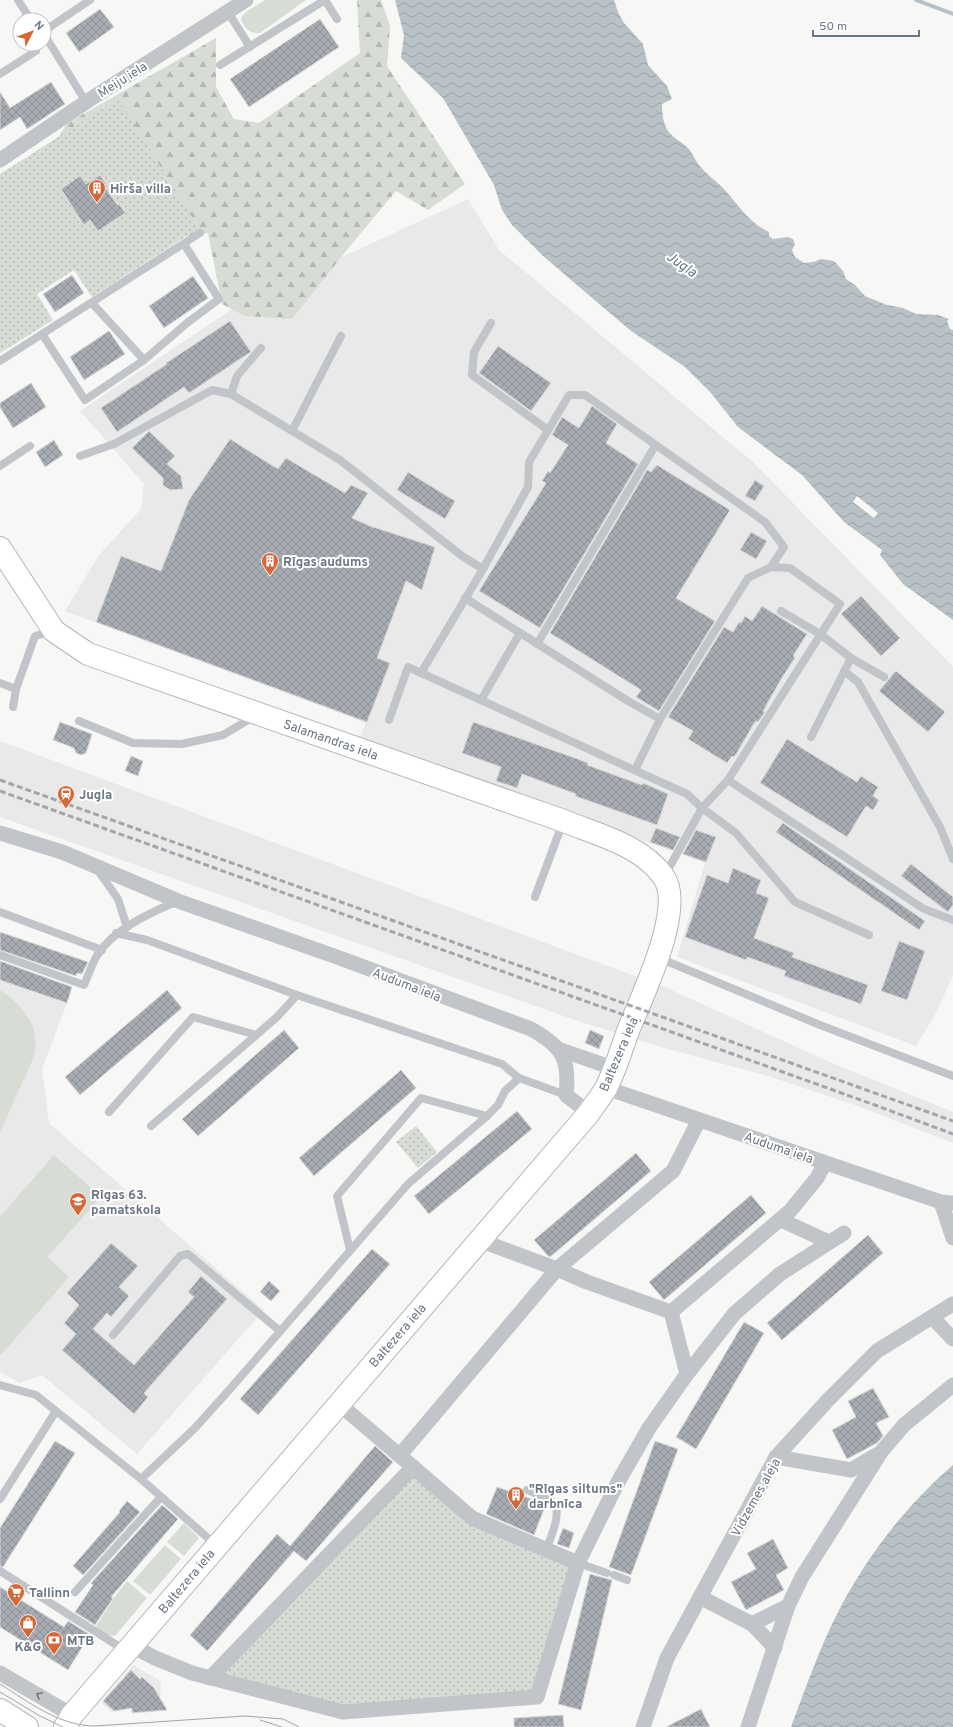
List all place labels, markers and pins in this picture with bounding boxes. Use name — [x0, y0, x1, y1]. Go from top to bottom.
building icon: Hirša villa — [87, 178, 107, 203]
place label: Hirša villa — [110, 182, 171, 198]
building icon: Rīgas audums — [260, 551, 280, 576]
place label: Rīgas audums — [283, 555, 368, 571]
station icon: Jugla — [56, 784, 76, 809]
place label: Jugla — [79, 788, 112, 804]
place label: Rīgas 63. pamatskola — [91, 1188, 161, 1219]
school or university icon: Rīgas 63. pamatskola — [68, 1191, 88, 1216]
place label: "Rīgas siltums" darbnīca — [529, 1482, 622, 1513]
building icon: "Rīgas siltums" darbnīca — [506, 1485, 526, 1510]
supermarket icon: Tallinn — [6, 1582, 26, 1607]
place label: Tallinn — [29, 1586, 70, 1602]
shop icon: K&G — [18, 1613, 38, 1638]
bank icon: MTB — [44, 1630, 64, 1655]
place label: MTB — [67, 1634, 94, 1650]
place label: K&G — [15, 1640, 42, 1656]

